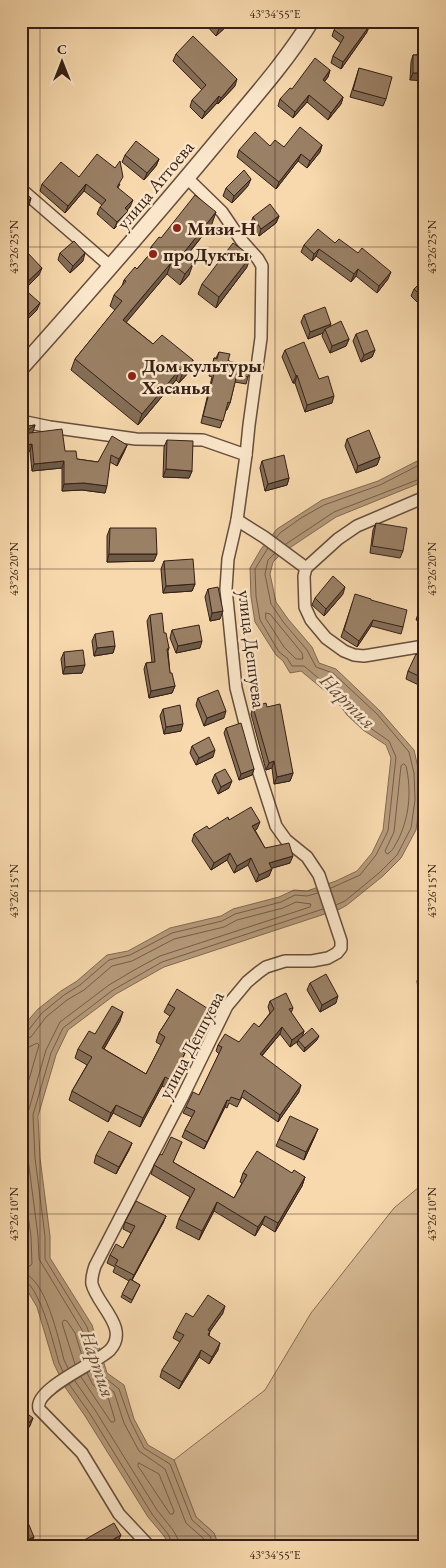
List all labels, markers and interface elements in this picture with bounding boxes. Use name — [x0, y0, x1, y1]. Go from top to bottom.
text: 43°34'55"E — [249, 6, 301, 22]
north arrow — [38, 38, 88, 88]
text: С — [57, 40, 67, 58]
street label: улица Аттоева — [110, 135, 200, 235]
place label: Мизи-Н — [187, 216, 256, 241]
text: 43°26'25"N — [6, 220, 22, 274]
text: 43°26'25"N — [424, 220, 440, 274]
marker: Мизи-Н — [171, 222, 183, 234]
place label: проДукты — [163, 242, 250, 267]
marker: проДукты — [147, 248, 159, 260]
place label: Дом культуры Хасанья — [141, 353, 262, 400]
marker: Дом культуры Хасанья — [126, 370, 138, 382]
text: 43°26'20"N — [6, 542, 22, 596]
text: 43°26'20"N — [424, 542, 440, 596]
street label: улица Деппуева — [232, 588, 272, 710]
water label: Нартия — [314, 667, 382, 735]
text: 43°26'15"N — [6, 864, 22, 918]
text: 43°26'15"N — [424, 864, 440, 918]
street label: улица Деппуева — [152, 986, 230, 1103]
text: 43°26'10"N — [6, 1187, 22, 1241]
text: 43°26'10"N — [424, 1187, 440, 1241]
water label: Нартия — [74, 1326, 122, 1401]
text: 43°34'55"E — [249, 1547, 301, 1563]

